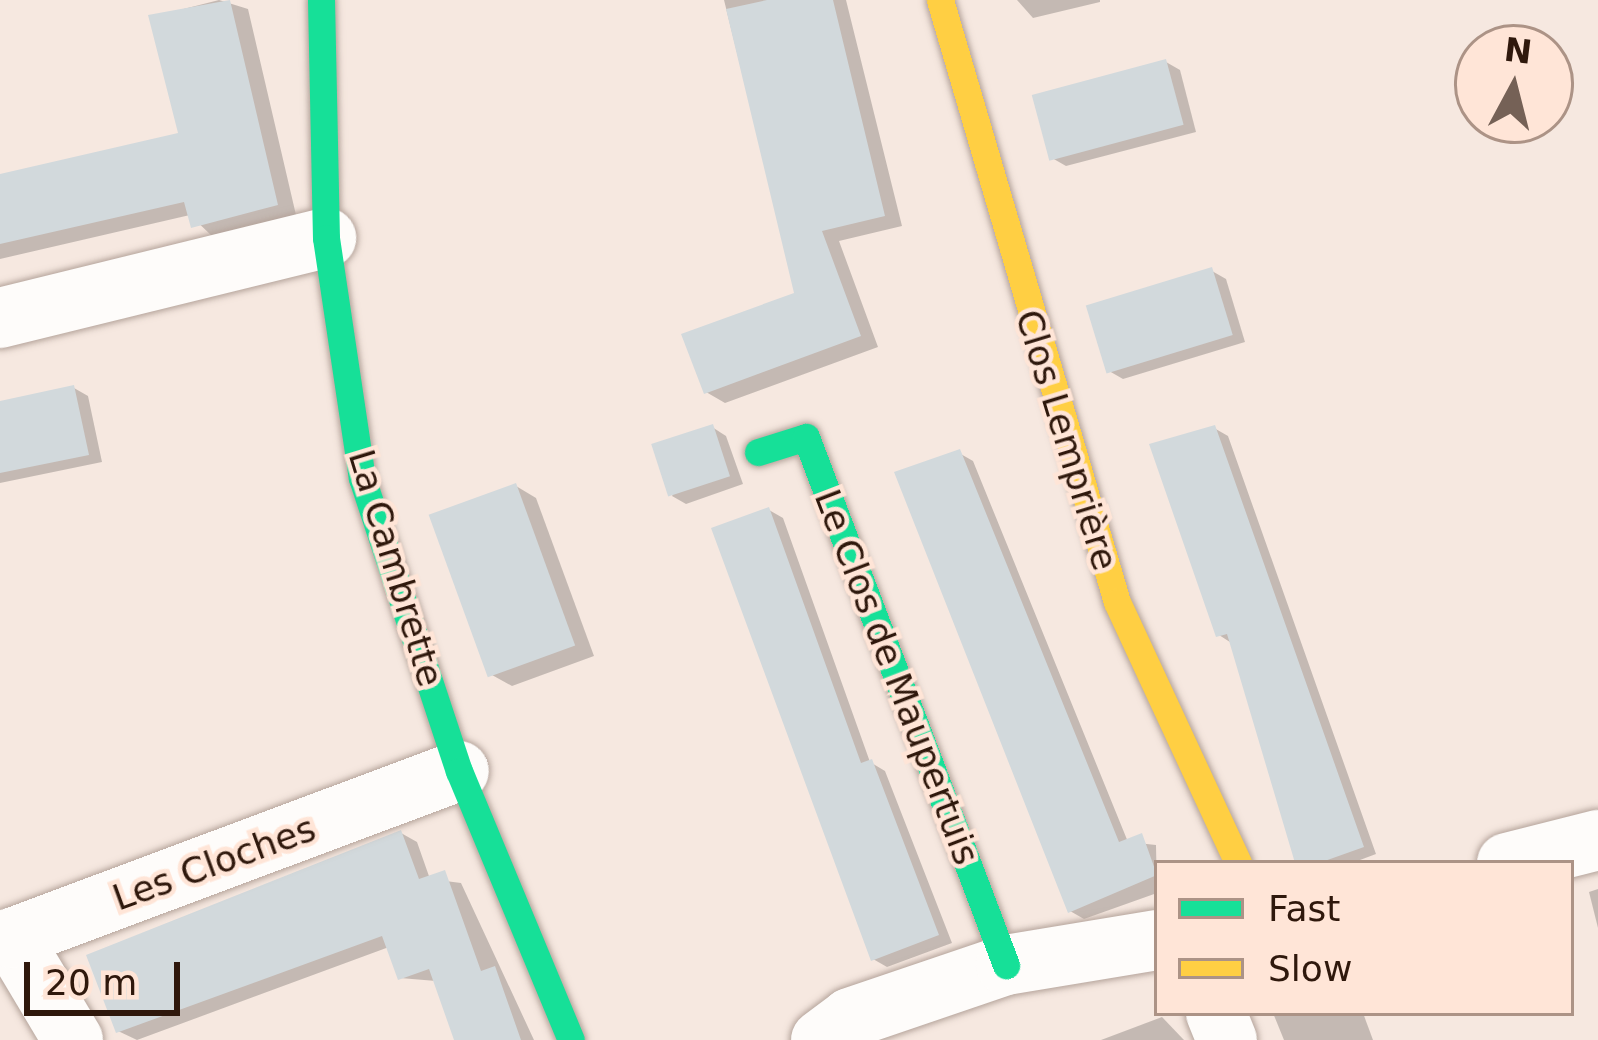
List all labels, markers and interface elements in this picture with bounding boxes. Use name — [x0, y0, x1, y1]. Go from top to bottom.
north arrow — [1454, 24, 1574, 144]
text: N — [1502, 30, 1534, 72]
street label: Clos Lemprière — [1007, 305, 1127, 575]
street label: La Cambrette — [339, 444, 453, 692]
street label: Le Clos de Maupertuis — [805, 483, 989, 871]
street label: Les Cloches — [107, 806, 321, 920]
legend — [1154, 860, 1574, 1016]
text: Fast — [1268, 888, 1340, 929]
scale bar — [30, 938, 186, 1012]
text: Slow — [1268, 948, 1352, 989]
text: 20 m — [45, 962, 137, 1003]

